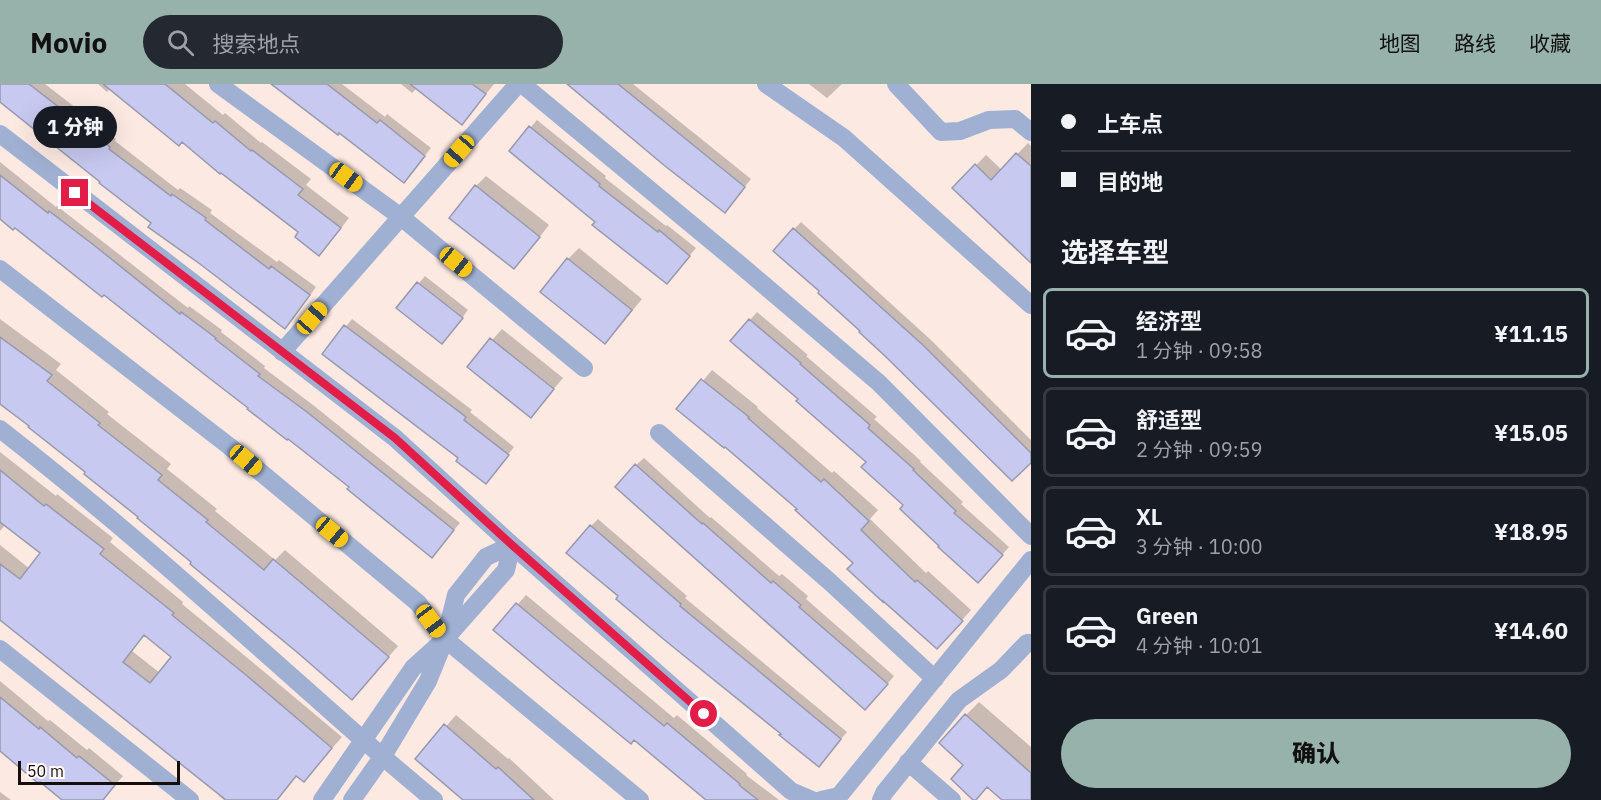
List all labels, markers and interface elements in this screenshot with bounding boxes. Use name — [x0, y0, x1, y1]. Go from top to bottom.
search box — [143, 15, 563, 69]
text: Movio — [30, 24, 107, 61]
icon: search — [164, 26, 197, 59]
text: 搜索地点 — [212, 29, 300, 58]
text: 地图 — [1379, 29, 1421, 57]
text: 路线 — [1454, 29, 1496, 57]
text: 收藏 — [1529, 29, 1571, 57]
callout: 1 分钟 — [33, 106, 117, 148]
text: 上车点 — [1097, 109, 1163, 138]
text: 1 分钟 — [47, 113, 103, 140]
car — [440, 132, 478, 170]
car — [326, 159, 366, 195]
text: 目的地 — [1097, 167, 1163, 196]
route end — [61, 179, 88, 206]
text: 选择车型 — [1061, 234, 1169, 269]
car — [436, 244, 476, 280]
car — [293, 299, 331, 337]
icon: car — [1064, 306, 1118, 360]
text: 经济型 — [1136, 306, 1202, 335]
text: ¥11.15 — [1494, 319, 1568, 348]
text: 1 分钟 · 09:58 — [1136, 337, 1263, 364]
icon: car — [1064, 405, 1118, 459]
text: 舒适型 — [1136, 405, 1202, 434]
text: ¥15.05 — [1494, 418, 1568, 447]
text: 2 分钟 · 09:59 — [1136, 436, 1263, 463]
car — [226, 442, 266, 478]
text: XL — [1136, 502, 1162, 531]
icon: car — [1064, 504, 1118, 558]
car — [312, 514, 352, 550]
text: ¥18.95 — [1494, 517, 1568, 546]
text: 3 分钟 · 10:00 — [1136, 533, 1263, 560]
car — [413, 601, 449, 641]
text: Green — [1136, 601, 1198, 630]
icon: car — [1064, 603, 1118, 657]
text: ¥14.60 — [1494, 616, 1568, 645]
text: 4 分钟 · 10:01 — [1136, 632, 1263, 659]
route start — [690, 700, 717, 727]
button: 确认 — [1061, 719, 1571, 788]
scale bar — [18, 758, 180, 786]
text: 50 m — [27, 761, 64, 781]

